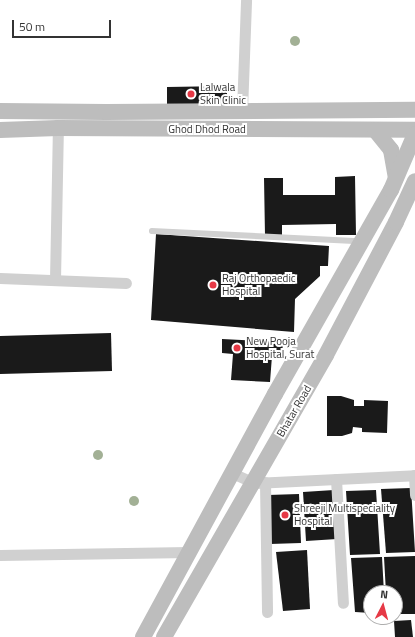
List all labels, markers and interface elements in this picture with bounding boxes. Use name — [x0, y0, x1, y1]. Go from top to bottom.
scale bar — [14, 12, 113, 38]
text: 50 m — [19, 17, 45, 36]
place label: Lalwala Skin Clinic — [200, 81, 246, 107]
marker: Lalwala Skin Clinic — [185, 88, 197, 100]
street label: Ghod Dhod Road — [168, 122, 246, 136]
place label: Raj Orthopaedic Hospital — [222, 272, 296, 298]
marker: Raj Orthopaedic Hospital — [207, 279, 219, 291]
place label: New Pooja Hospital, Surat — [246, 335, 314, 361]
marker: New Pooja Hospital, Surat — [231, 342, 243, 354]
street label: Bhatar Road — [274, 383, 314, 439]
place label: Shreeji Multispeciality Hospital — [294, 502, 395, 528]
marker: Shreeji Multispeciality Hospital — [279, 509, 291, 521]
north arrow — [363, 585, 403, 625]
text: N — [380, 586, 389, 602]

